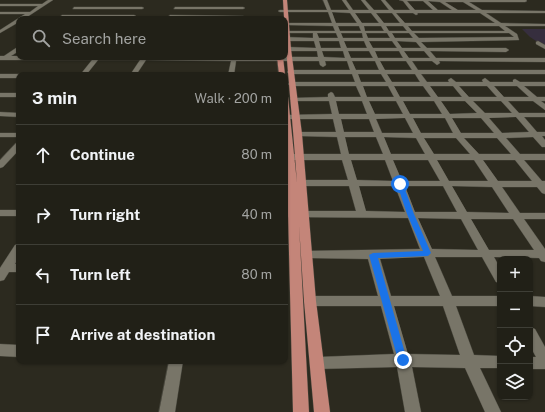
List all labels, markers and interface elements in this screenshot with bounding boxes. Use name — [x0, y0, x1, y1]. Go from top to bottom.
search box — [16, 16, 288, 60]
icon: search — [30, 27, 52, 49]
text: Search here — [62, 30, 146, 47]
text: 3 min — [32, 88, 77, 108]
text: Walk · 200 m — [195, 91, 272, 106]
icon: ahead — [32, 144, 54, 166]
text: Continue — [70, 146, 135, 163]
text: 80 m — [241, 147, 272, 162]
route start — [391, 175, 409, 193]
icon: right — [32, 204, 54, 226]
text: Turn right — [70, 206, 140, 223]
text: 40 m — [241, 207, 272, 222]
map controls — [497, 256, 533, 400]
button: + — [497, 256, 533, 292]
icon: left — [32, 264, 54, 286]
text: Turn left — [70, 266, 131, 283]
text: 80 m — [241, 267, 272, 282]
button: − — [497, 292, 533, 328]
icon: arrive — [32, 324, 54, 346]
text: Arrive at destination — [70, 326, 215, 343]
button: locate — [497, 328, 533, 364]
route end — [394, 351, 412, 369]
button: layers — [497, 364, 533, 400]

